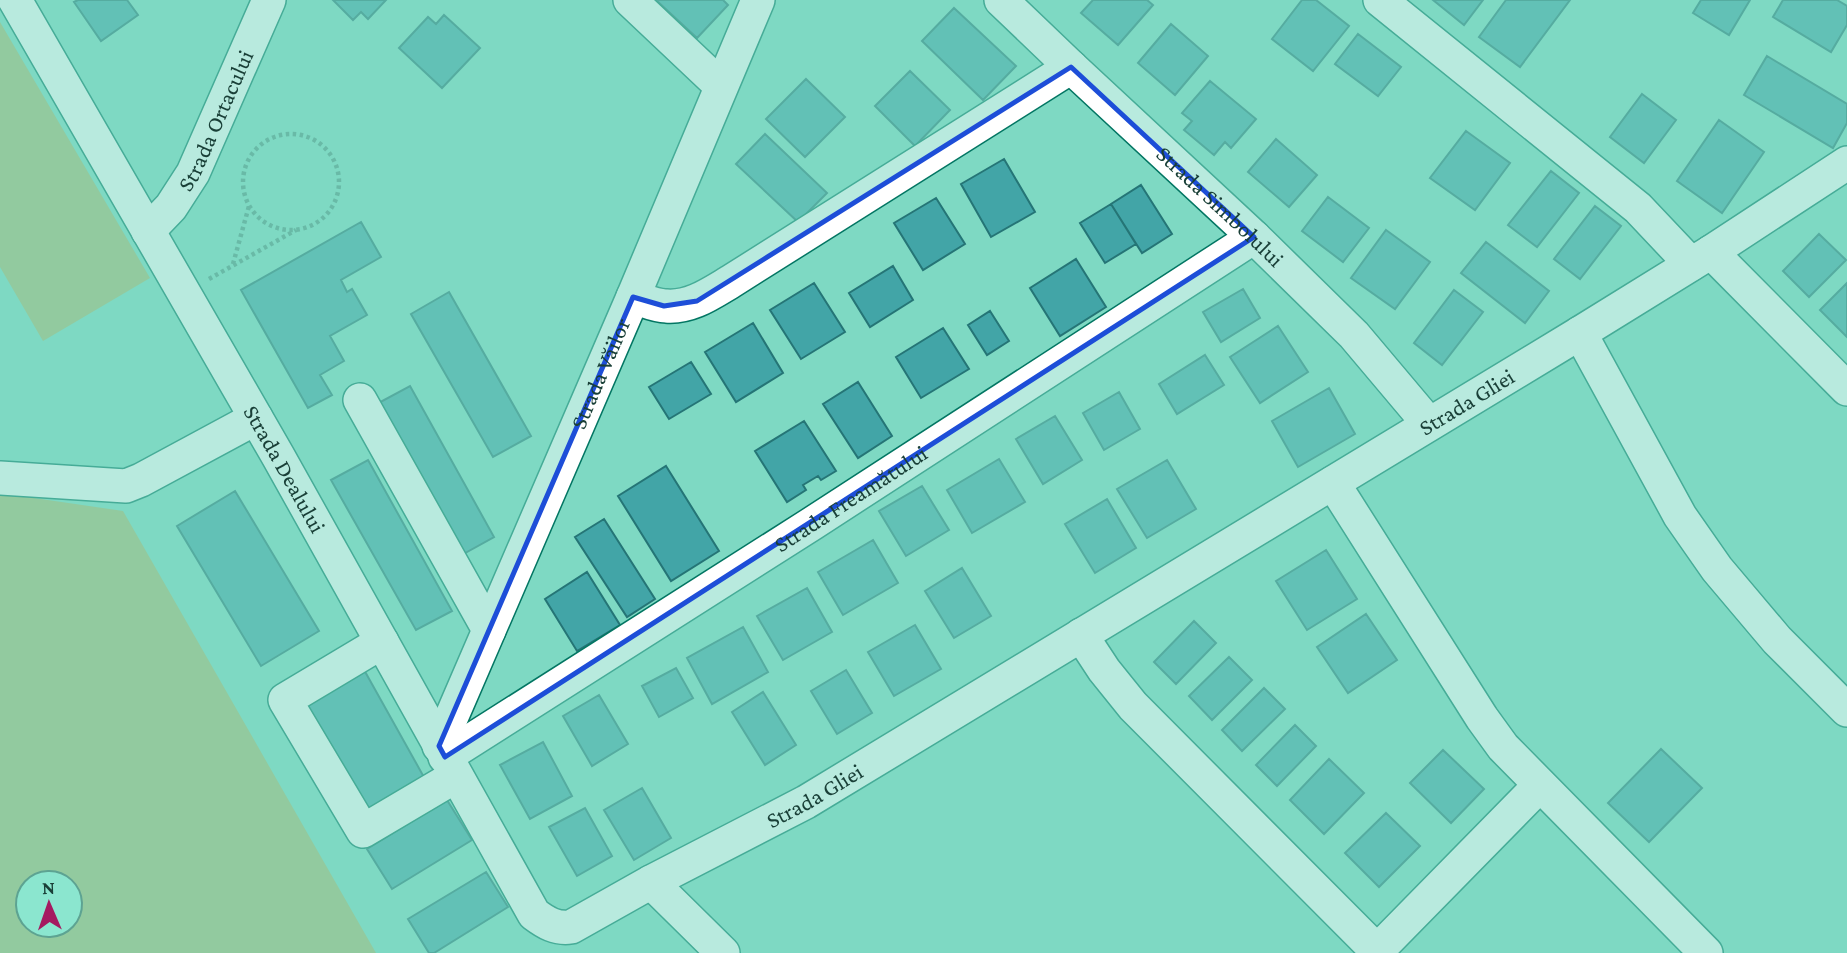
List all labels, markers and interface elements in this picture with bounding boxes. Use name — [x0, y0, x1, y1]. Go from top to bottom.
street label: Strada Ortacului — [172, 46, 258, 196]
street label: Strada Simbolului — [1151, 140, 1289, 272]
street label: Strada Văilor — [565, 314, 635, 433]
street label: Strada Gliei — [1414, 363, 1519, 441]
street label: Strada Dealului — [238, 400, 331, 537]
street label: Strada Freamătului — [769, 440, 932, 557]
street label: Strada Gliei — [762, 758, 867, 833]
north arrow — [14, 869, 84, 939]
text: N — [42, 877, 55, 898]

